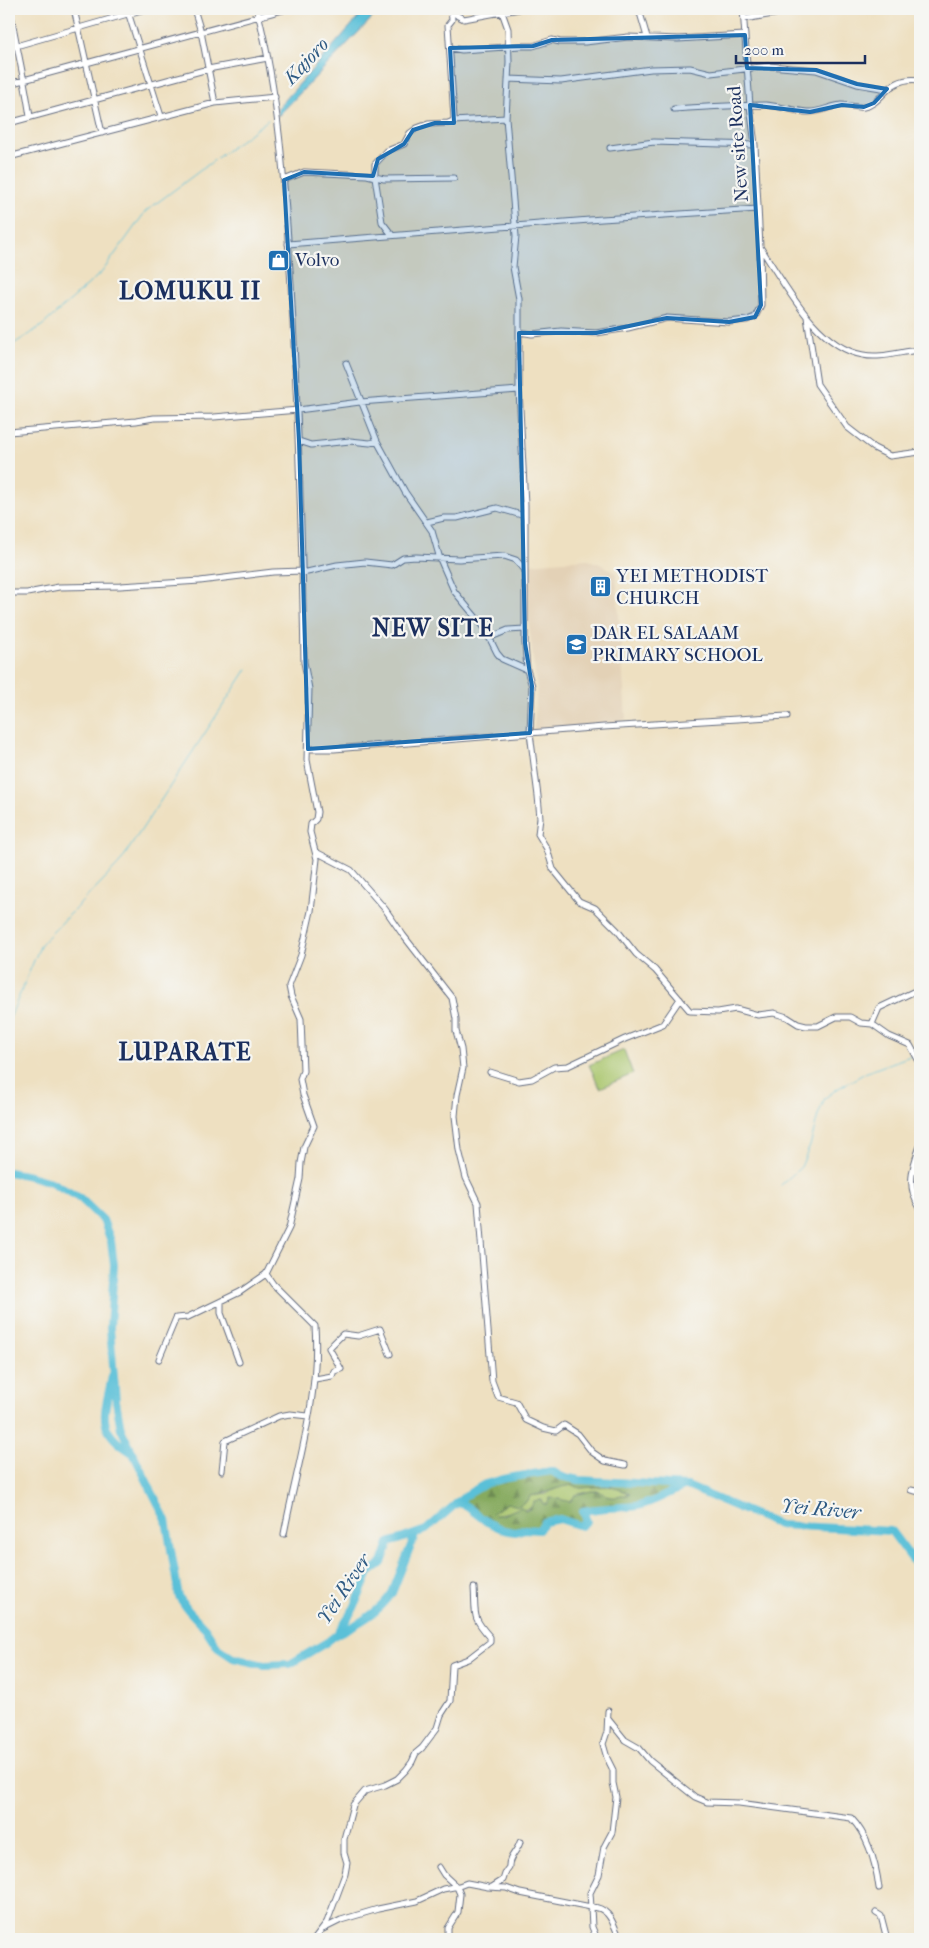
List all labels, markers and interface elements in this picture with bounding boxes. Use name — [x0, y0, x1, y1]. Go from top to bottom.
scale bar — [736, 32, 865, 64]
water label: Kajoro — [277, 33, 333, 91]
text: 200 m — [744, 41, 784, 59]
street label: New site Road — [723, 84, 753, 203]
shop icon: Volvo — [267, 248, 291, 272]
place label: Volvo — [294, 249, 340, 271]
district label: LOMUKU II — [119, 277, 261, 305]
place label: YEI METHODIST CHURCH — [615, 565, 768, 609]
building icon: YEI METHODIST CHURCH — [588, 575, 612, 599]
district label: NEW SITE — [372, 614, 494, 642]
place label: DAR EL SALAAM PRIMARY SCHOOL — [592, 622, 763, 666]
school or university icon: DAR EL SALAAM PRIMARY SCHOOL — [564, 632, 588, 656]
district label: LUPARATE — [118, 1038, 252, 1066]
water label: Yei River — [780, 1494, 864, 1524]
water label: Yei River — [312, 1548, 377, 1628]

